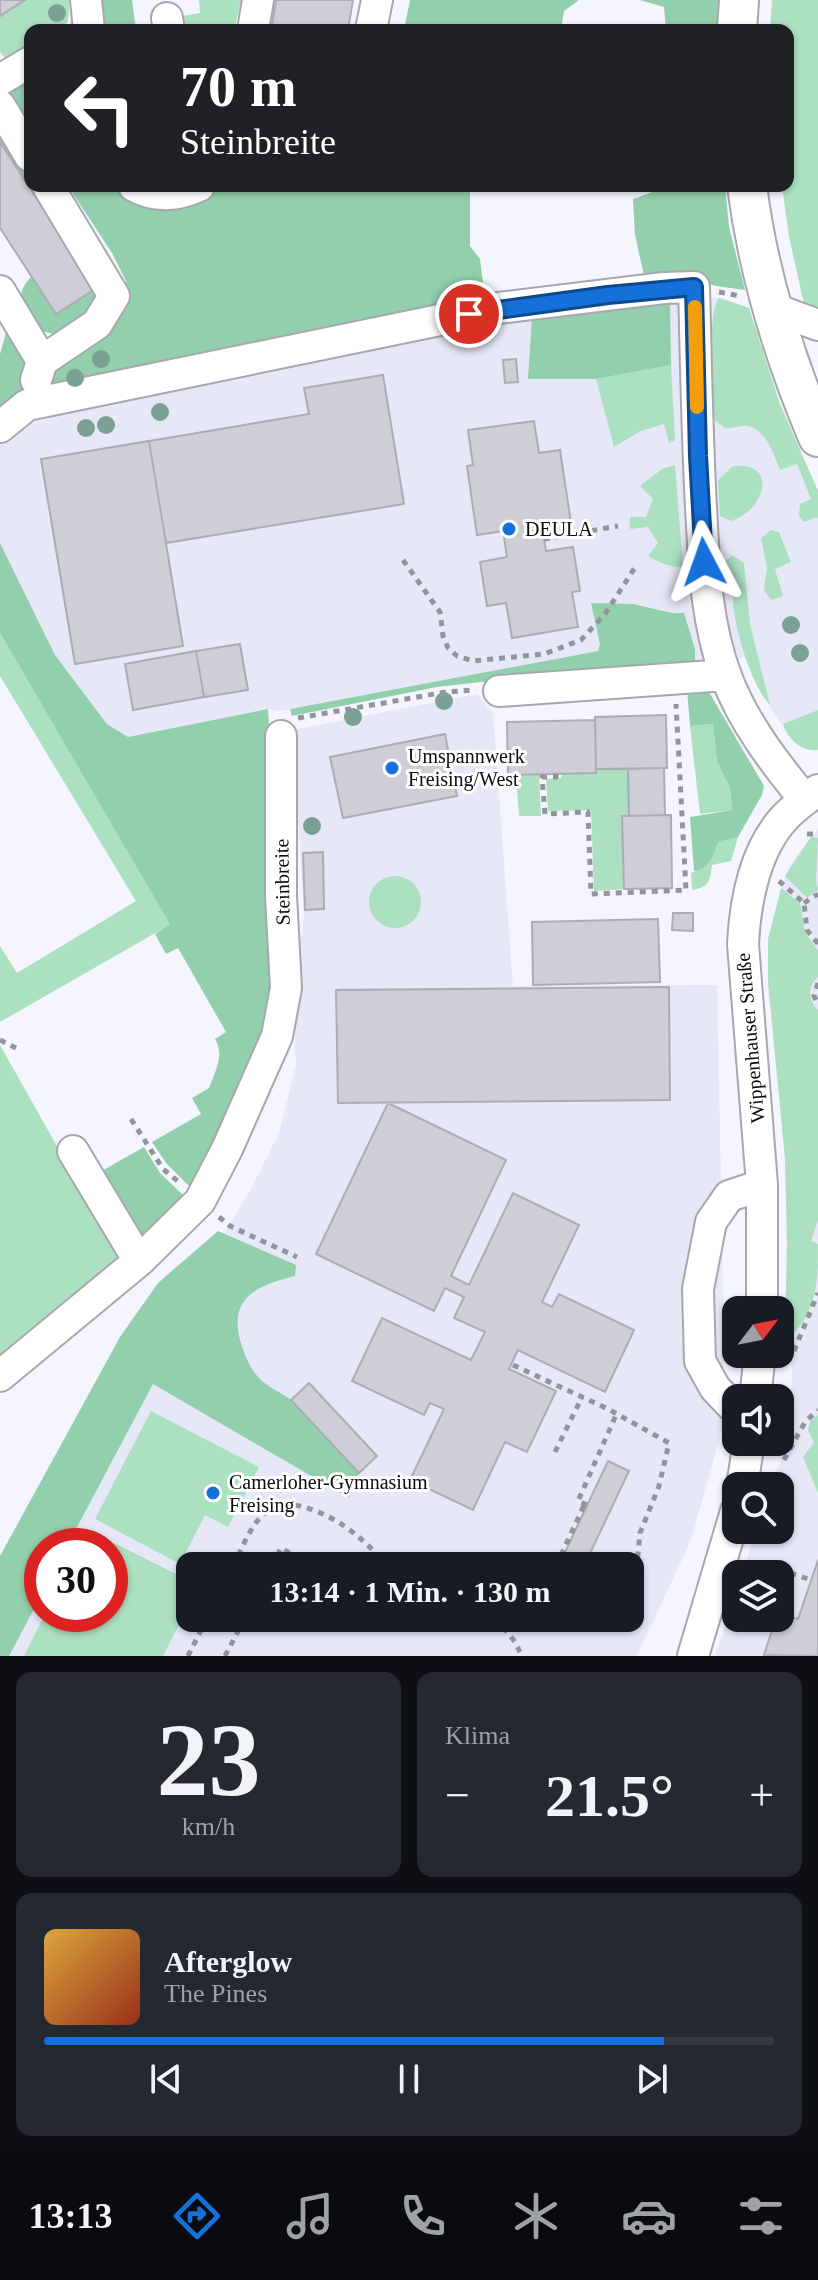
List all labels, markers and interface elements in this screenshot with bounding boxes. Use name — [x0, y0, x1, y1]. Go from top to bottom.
icon: left — [48, 56, 152, 160]
text: 70 m — [180, 56, 297, 118]
text: Steinbreite — [180, 122, 336, 162]
pin — [435, 280, 503, 348]
icon: arrive — [447, 292, 491, 336]
place label: DEULA — [525, 518, 593, 540]
marker: DEULA — [500, 520, 518, 538]
position arrow — [662, 520, 746, 604]
place label: Umspannwerk Freising/West — [408, 745, 525, 791]
marker: Umspannwerk Freising/West — [383, 759, 401, 777]
street label: Steinbreite — [270, 838, 294, 926]
street label: Wippenhauser Straße — [732, 952, 769, 1124]
north arrow — [722, 1296, 794, 1368]
map controls — [722, 1296, 794, 1632]
button: sound — [722, 1384, 794, 1456]
place label: Camerloher-Gymnasium Freising — [229, 1471, 428, 1517]
button: search — [722, 1472, 794, 1544]
marker: Camerloher-Gymnasium Freising — [204, 1484, 222, 1502]
speed limit sign: 30 — [24, 1528, 128, 1632]
button: layers — [722, 1560, 794, 1632]
text: 13:14 · 1 Min. · 130 m — [270, 1575, 550, 1608]
text: 23 — [157, 1702, 261, 1817]
text: Klima — [445, 1721, 510, 1750]
text: 21.5° — [545, 1763, 674, 1829]
text: − — [445, 1771, 470, 1820]
text: + — [749, 1771, 774, 1820]
text: km/h — [182, 1812, 235, 1841]
text: Afterglow — [164, 1945, 292, 1978]
text: The Pines — [164, 1979, 267, 2008]
icon: previous — [144, 2057, 188, 2101]
icon: pause — [387, 2057, 431, 2101]
icon: next — [630, 2057, 674, 2101]
icon: directions — [169, 2188, 225, 2244]
icon: music — [282, 2188, 338, 2244]
icon: phone — [395, 2188, 451, 2244]
icon: climate — [508, 2188, 564, 2244]
icon: car — [621, 2188, 677, 2244]
icon: filters — [733, 2188, 789, 2244]
text: 13:13 — [28, 2196, 112, 2236]

